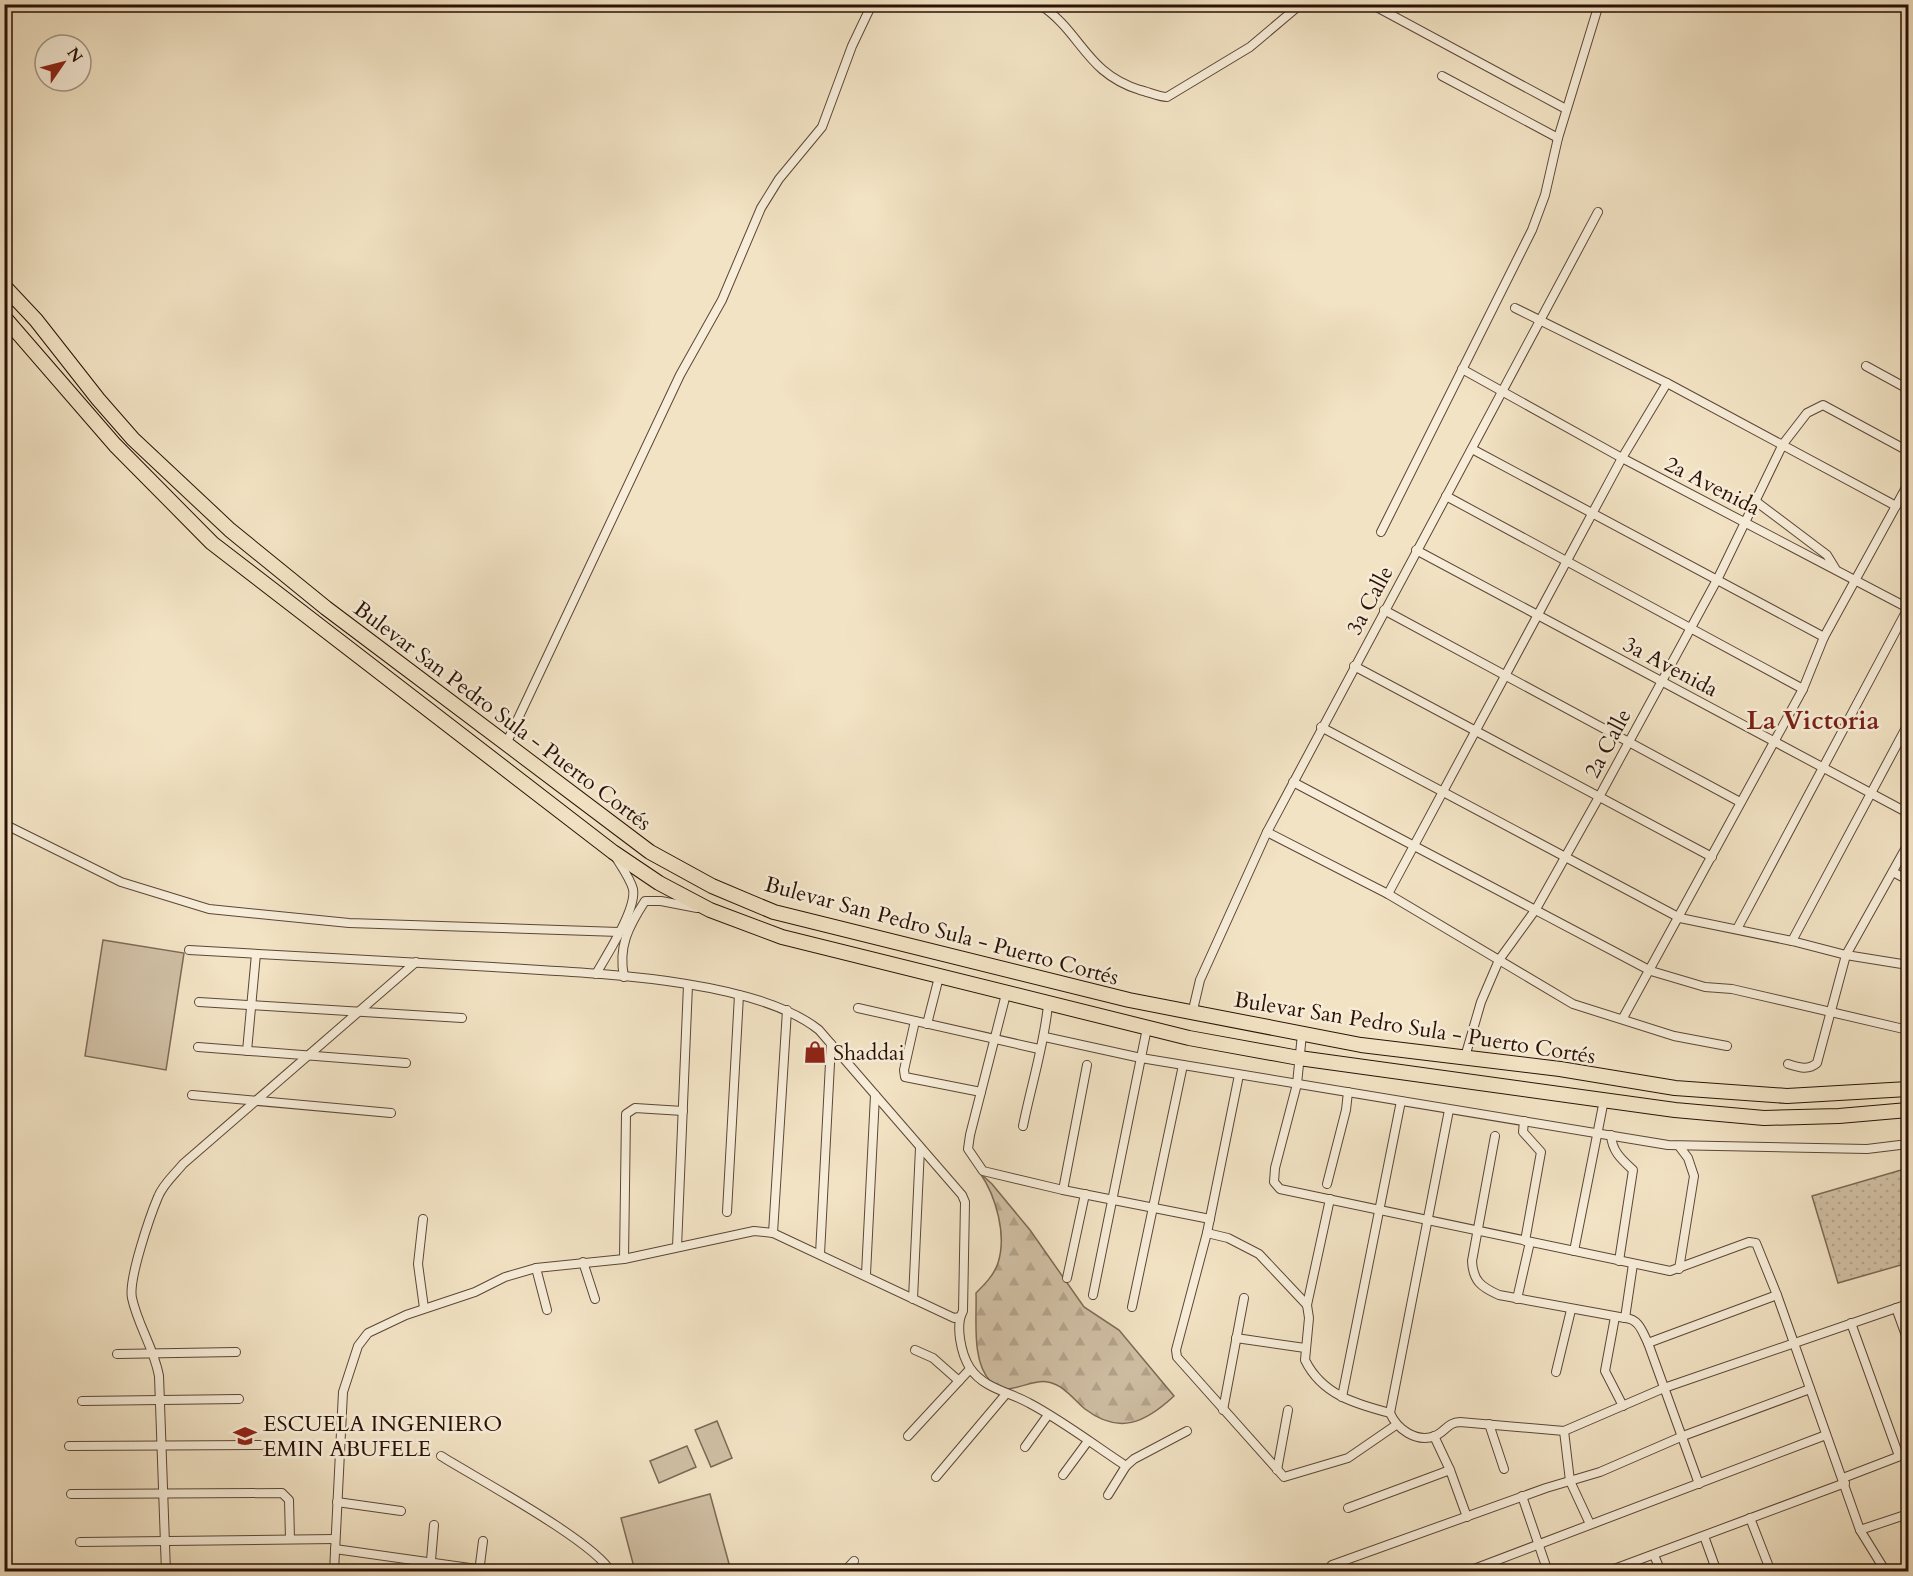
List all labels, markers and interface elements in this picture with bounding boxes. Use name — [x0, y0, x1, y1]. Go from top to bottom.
north arrow — [33, 33, 93, 93]
text: N — [61, 43, 88, 67]
street label: 2a Avenida — [1660, 449, 1766, 523]
street label: 3a Calle — [1339, 561, 1401, 640]
street label: Bulevar San Pedro Sula - Puerto Cortés — [347, 594, 657, 838]
street label: 3a Avenida — [1618, 629, 1724, 705]
district label: La Victoria — [1747, 703, 1880, 738]
street label: 2a Calle — [1577, 704, 1639, 783]
street label: Bulevar San Pedro Sula - Puerto Cortés — [761, 869, 1122, 993]
street label: Bulevar San Pedro Sula - Puerto Cortés — [1232, 985, 1598, 1071]
place label: Shaddai — [833, 1038, 905, 1068]
shop icon: Shaddai — [802, 1039, 828, 1065]
place label: ESCUELA INGENIERO EMIN ABUFELE — [263, 1409, 502, 1464]
school or university icon: ESCUELA INGENIERO EMIN ABUFELE — [232, 1423, 258, 1449]

